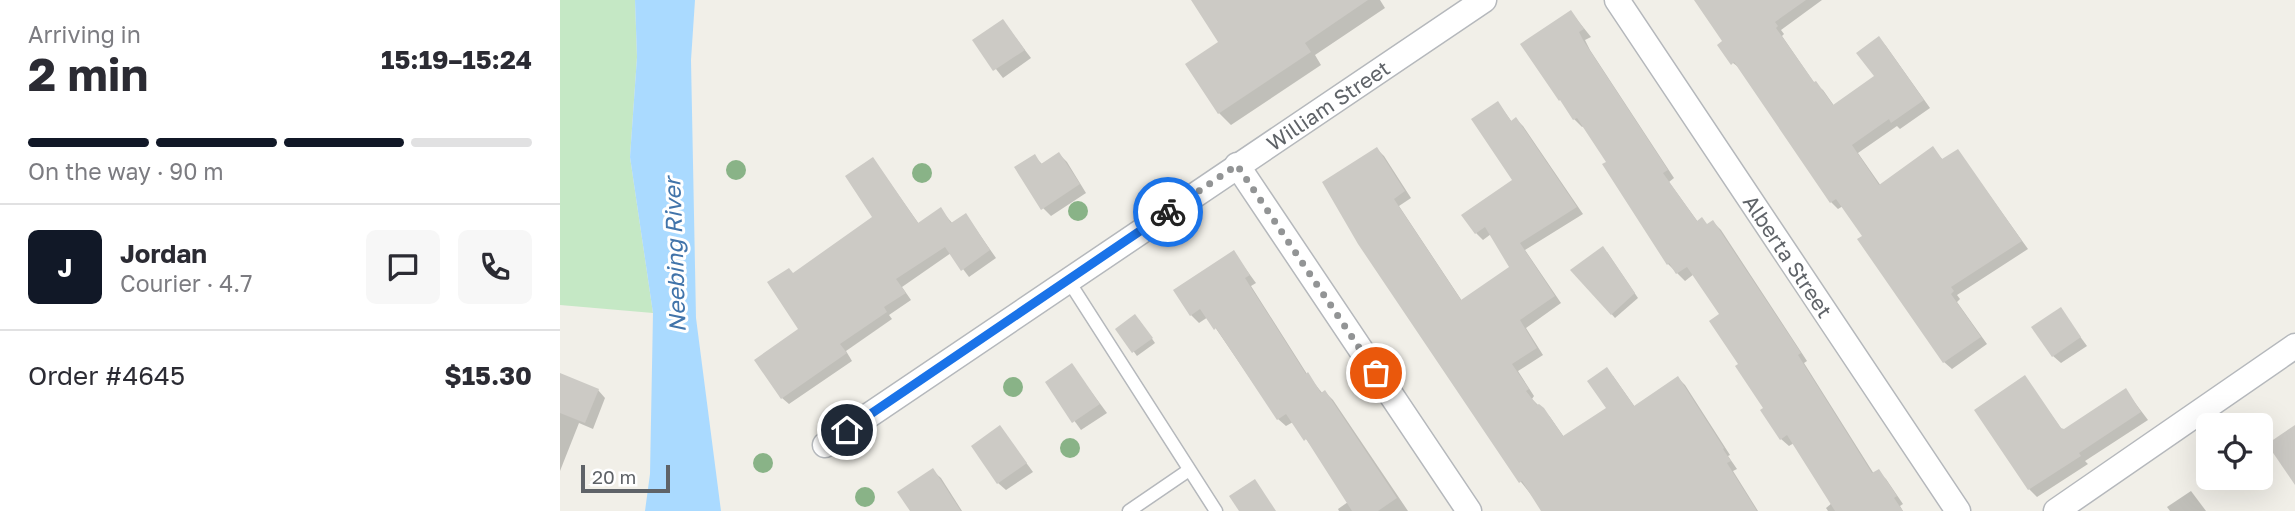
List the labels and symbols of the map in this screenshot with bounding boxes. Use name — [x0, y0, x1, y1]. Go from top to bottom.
street label: William Street — [1262, 55, 1395, 156]
water label: Neebing River — [657, 174, 691, 333]
courier — [1133, 177, 1203, 247]
street label: Alberta Street — [1738, 190, 1838, 322]
pin — [1346, 343, 1406, 403]
pin — [817, 400, 877, 460]
scale bar — [581, 462, 670, 494]

